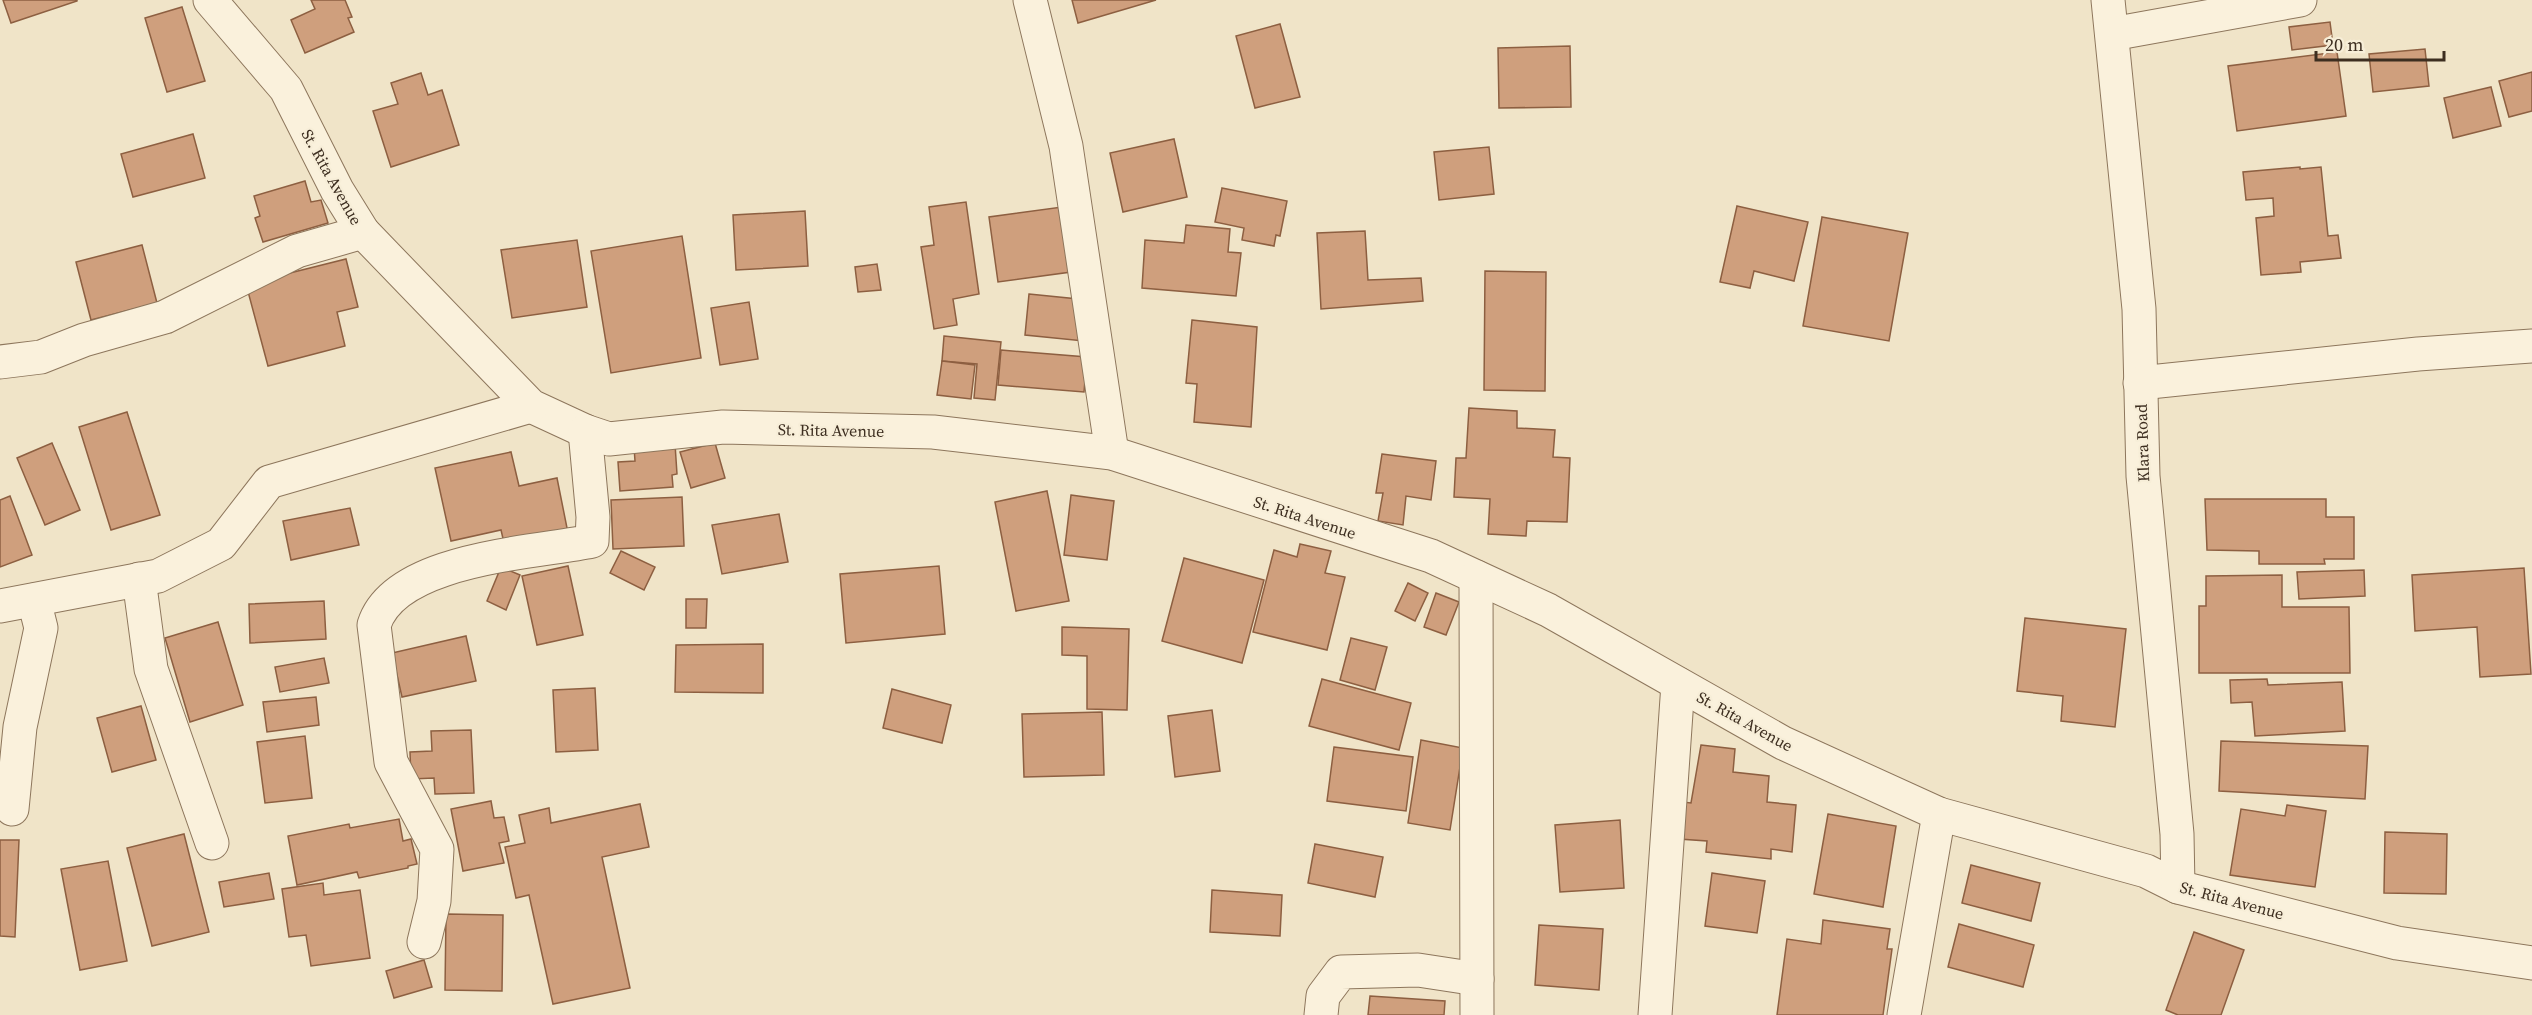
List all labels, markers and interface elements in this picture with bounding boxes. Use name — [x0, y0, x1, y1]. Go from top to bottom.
scale bar — [2316, 24, 2444, 62]
text: 20 m — [2325, 32, 2363, 57]
street label: St. Rita Avenue — [297, 125, 367, 229]
street label: Klara Road — [2130, 404, 2154, 482]
street label: St. Rita Avenue — [778, 418, 884, 442]
street label: St. Rita Avenue — [1251, 490, 1359, 544]
street label: St. Rita Avenue — [1693, 686, 1797, 756]
street label: St. Rita Avenue — [2178, 876, 2286, 924]

